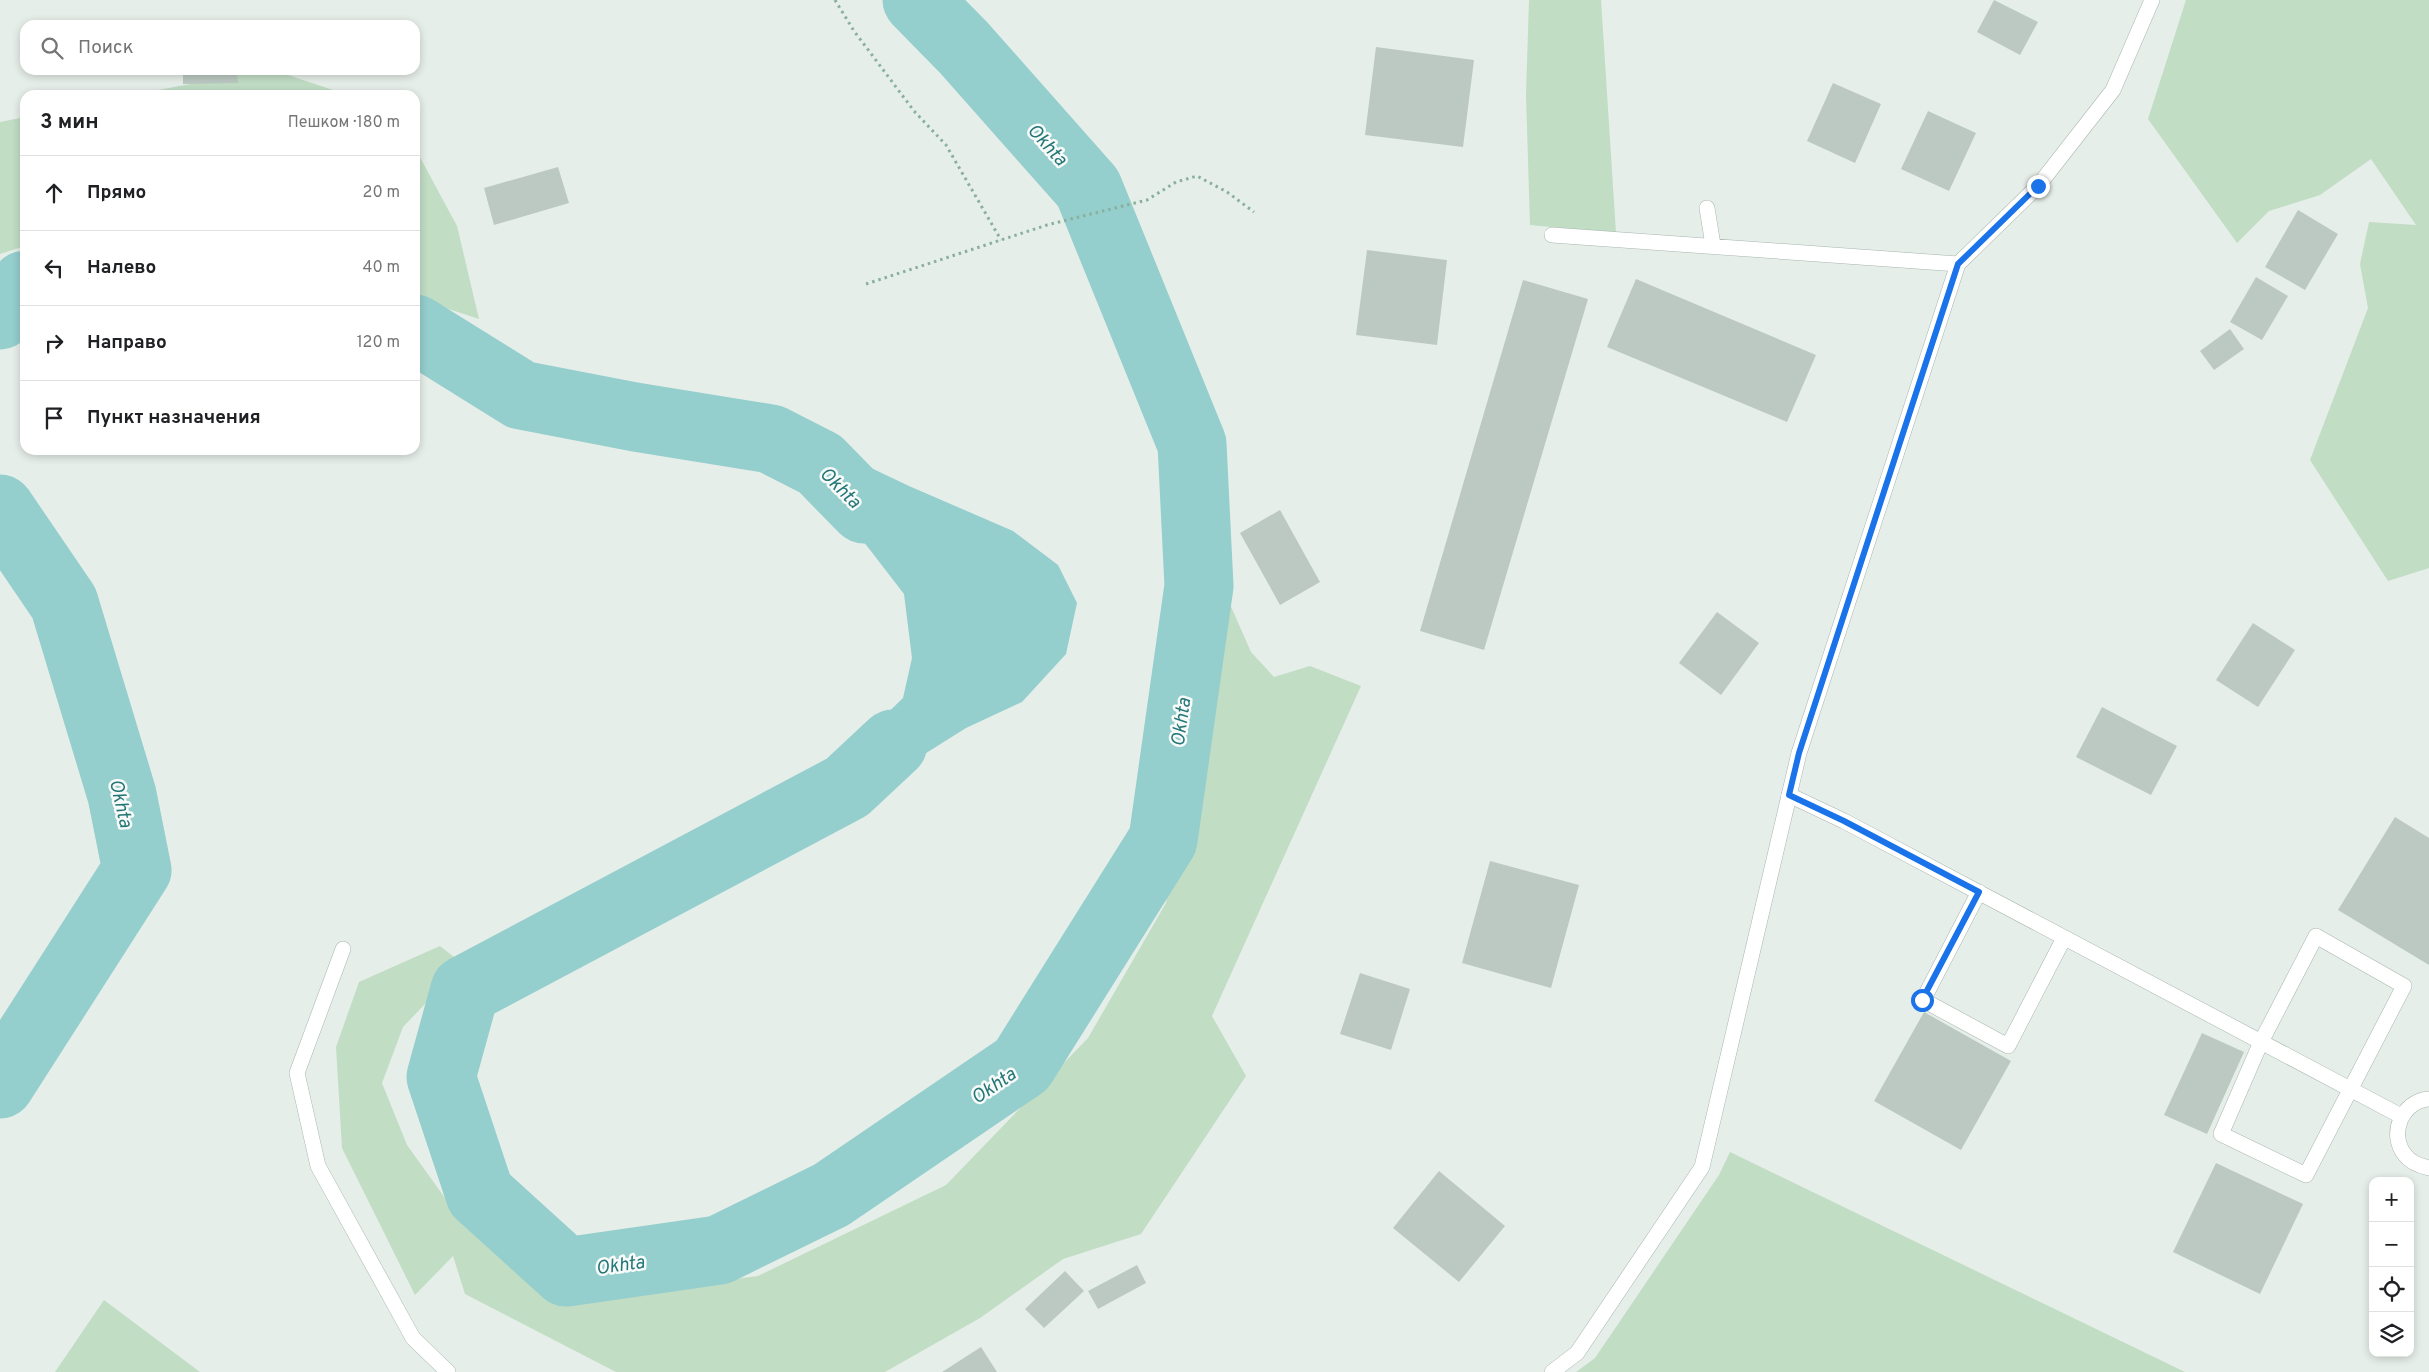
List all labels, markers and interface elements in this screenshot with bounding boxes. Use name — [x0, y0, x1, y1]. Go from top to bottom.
search box — [20, 20, 420, 75]
icon: search — [38, 34, 66, 62]
text: Поиск — [78, 36, 134, 60]
text: 3 мин — [40, 109, 99, 136]
text: Пешком · 180 m — [288, 113, 400, 133]
water label: Okhta — [1021, 119, 1072, 172]
route end — [2027, 175, 2050, 198]
icon: ahead — [40, 179, 68, 207]
text: Прямо — [87, 181, 146, 205]
text: 20 m — [363, 183, 400, 203]
icon: left — [40, 254, 68, 282]
text: Налево — [87, 256, 156, 280]
text: 40 m — [362, 258, 400, 278]
icon: right — [40, 329, 68, 357]
text: Направо — [87, 331, 167, 355]
text: 120 m — [357, 333, 400, 353]
icon: arrive — [40, 404, 68, 432]
text: Пункт назначения — [87, 406, 261, 430]
water label: Okhta — [814, 463, 866, 514]
water label: Okhta — [1167, 696, 1197, 748]
water label: Okhta — [103, 777, 137, 830]
route start — [1911, 989, 1934, 1012]
water label: Okhta — [967, 1063, 1021, 1110]
map controls — [2369, 1177, 2414, 1357]
button: + — [2369, 1177, 2414, 1222]
button: − — [2369, 1222, 2414, 1267]
water label: Okhta — [594, 1251, 646, 1281]
button: locate — [2369, 1267, 2414, 1312]
button: layers — [2369, 1312, 2414, 1357]

